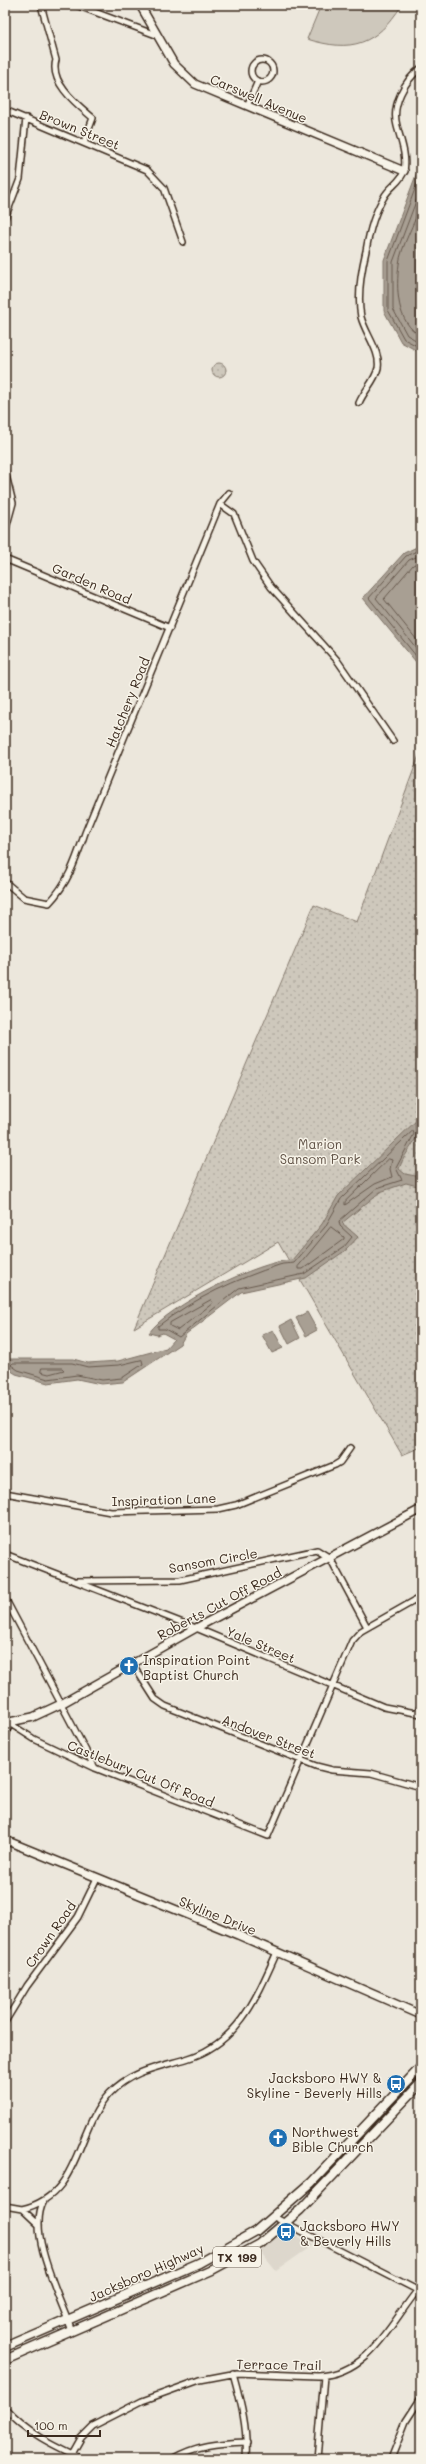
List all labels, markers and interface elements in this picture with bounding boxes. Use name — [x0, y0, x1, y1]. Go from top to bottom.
street label: Carswell Avenue — [208, 70, 310, 126]
street label: Brown Street — [37, 105, 123, 153]
street label: Garden Road — [50, 559, 134, 607]
street label: Hatchery Road — [101, 654, 153, 750]
park label: Marion Sansom Park — [280, 1135, 360, 1167]
street label: Inspiration Lane — [111, 1489, 217, 1509]
street label: Sansom Circle — [167, 1544, 259, 1576]
street label: Roberts Cut Off Road — [154, 1563, 284, 1643]
street label: Yale Street — [224, 1622, 298, 1666]
place label: Inspiration Point Baptist Church — [143, 1651, 250, 1683]
church icon: Inspiration Point Baptist Church — [118, 1655, 140, 1677]
street label: Andover Street — [220, 1710, 319, 1762]
street label: Castlebury Cut Off Road — [65, 1736, 217, 1810]
street label: Skyline Drive — [177, 1892, 259, 1938]
street label: Crown Road — [21, 1897, 79, 1971]
place label: Jacksboro HWY & Skyline - Beverly Hills — [247, 2069, 382, 2101]
bus stop icon: Jacksboro HWY & Skyline - Beverly Hills — [385, 2073, 407, 2095]
place label: Northwest Bible Church — [292, 2123, 373, 2155]
church icon: Northwest Bible Church — [267, 2127, 289, 2149]
place label: Jacksboro HWY & Beverly Hills — [300, 2217, 400, 2249]
bus stop icon: Jacksboro HWY & Beverly Hills — [275, 2221, 297, 2243]
street label: Jacksboro Highway — [86, 2239, 206, 2305]
road number: TX 199 — [213, 2247, 261, 2267]
street label: Terrace Trail — [236, 2355, 322, 2373]
scale bar — [28, 2412, 100, 2438]
text: 100 m — [34, 2417, 68, 2433]

